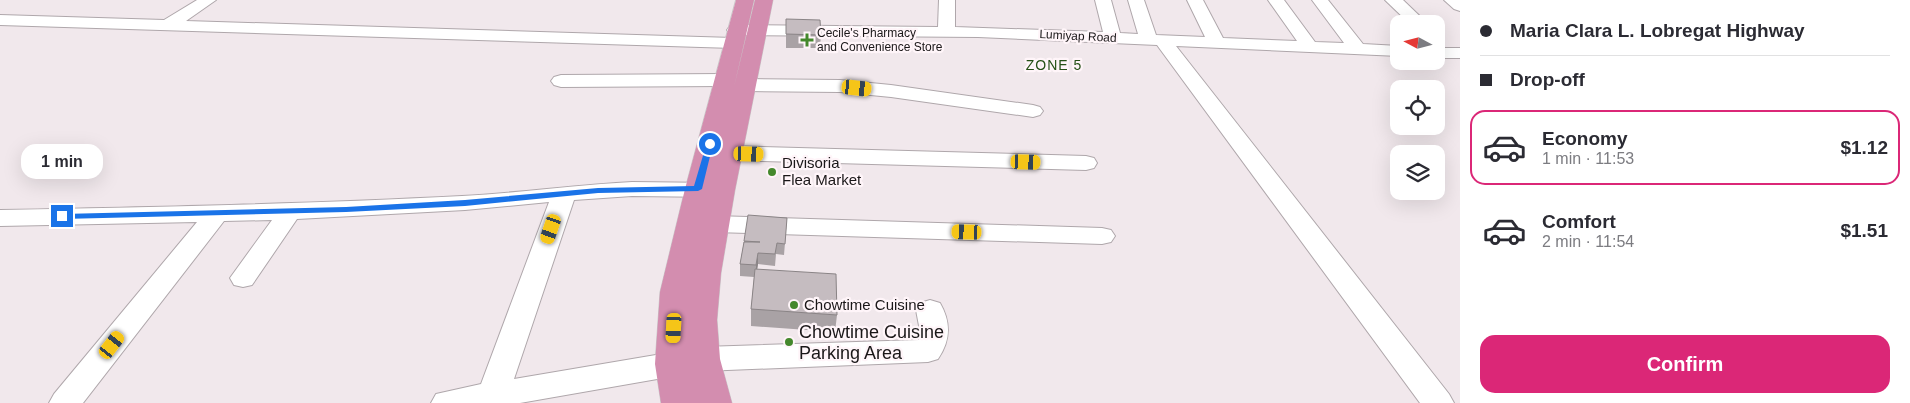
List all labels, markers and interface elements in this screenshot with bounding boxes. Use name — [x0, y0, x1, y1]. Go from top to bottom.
north arrow — [1390, 15, 1445, 70]
map controls — [1390, 15, 1445, 200]
text: Maria Clara L. Lobregat Highway — [1510, 20, 1805, 41]
place label: Cecile's Pharmacy and Convenience Store — [817, 26, 943, 54]
street label: Lumiyap Road — [1039, 27, 1117, 45]
marker: Cecile's Pharmacy and Convenience Store — [801, 34, 813, 46]
district label: ZONE 5 — [1026, 57, 1082, 73]
text: Drop-off — [1510, 69, 1585, 90]
car — [841, 79, 872, 97]
button: locate — [1390, 80, 1445, 135]
icon: car — [1482, 125, 1527, 170]
text: Economy — [1542, 128, 1628, 149]
route start — [699, 133, 721, 155]
text: $1.12 — [1840, 137, 1888, 158]
callout: 1 min — [21, 144, 103, 178]
button: layers — [1390, 145, 1445, 200]
car — [733, 146, 764, 162]
text: 1 min · 11:53 — [1542, 150, 1634, 167]
text: 1 min — [41, 153, 83, 170]
place label: Divisoria Flea Market — [782, 154, 862, 188]
car — [1010, 154, 1041, 170]
marker: Divisoria Flea Market — [766, 166, 778, 178]
route end — [51, 205, 73, 227]
icon: car — [1482, 208, 1527, 253]
text: Comfort — [1542, 211, 1616, 232]
car — [539, 212, 562, 246]
text: $1.51 — [1840, 220, 1888, 241]
car — [951, 224, 982, 240]
text: 2 min · 11:54 — [1542, 233, 1634, 250]
place label: Chowtime Cuisine — [804, 296, 925, 313]
marker: Chowtime Cuisine — [788, 299, 800, 311]
car — [665, 313, 682, 343]
place label: Chowtime Cuisine Parking Area — [799, 322, 944, 363]
car — [96, 329, 127, 361]
button: Confirm — [1480, 335, 1890, 393]
marker: Chowtime Cuisine Parking Area — [783, 336, 795, 348]

